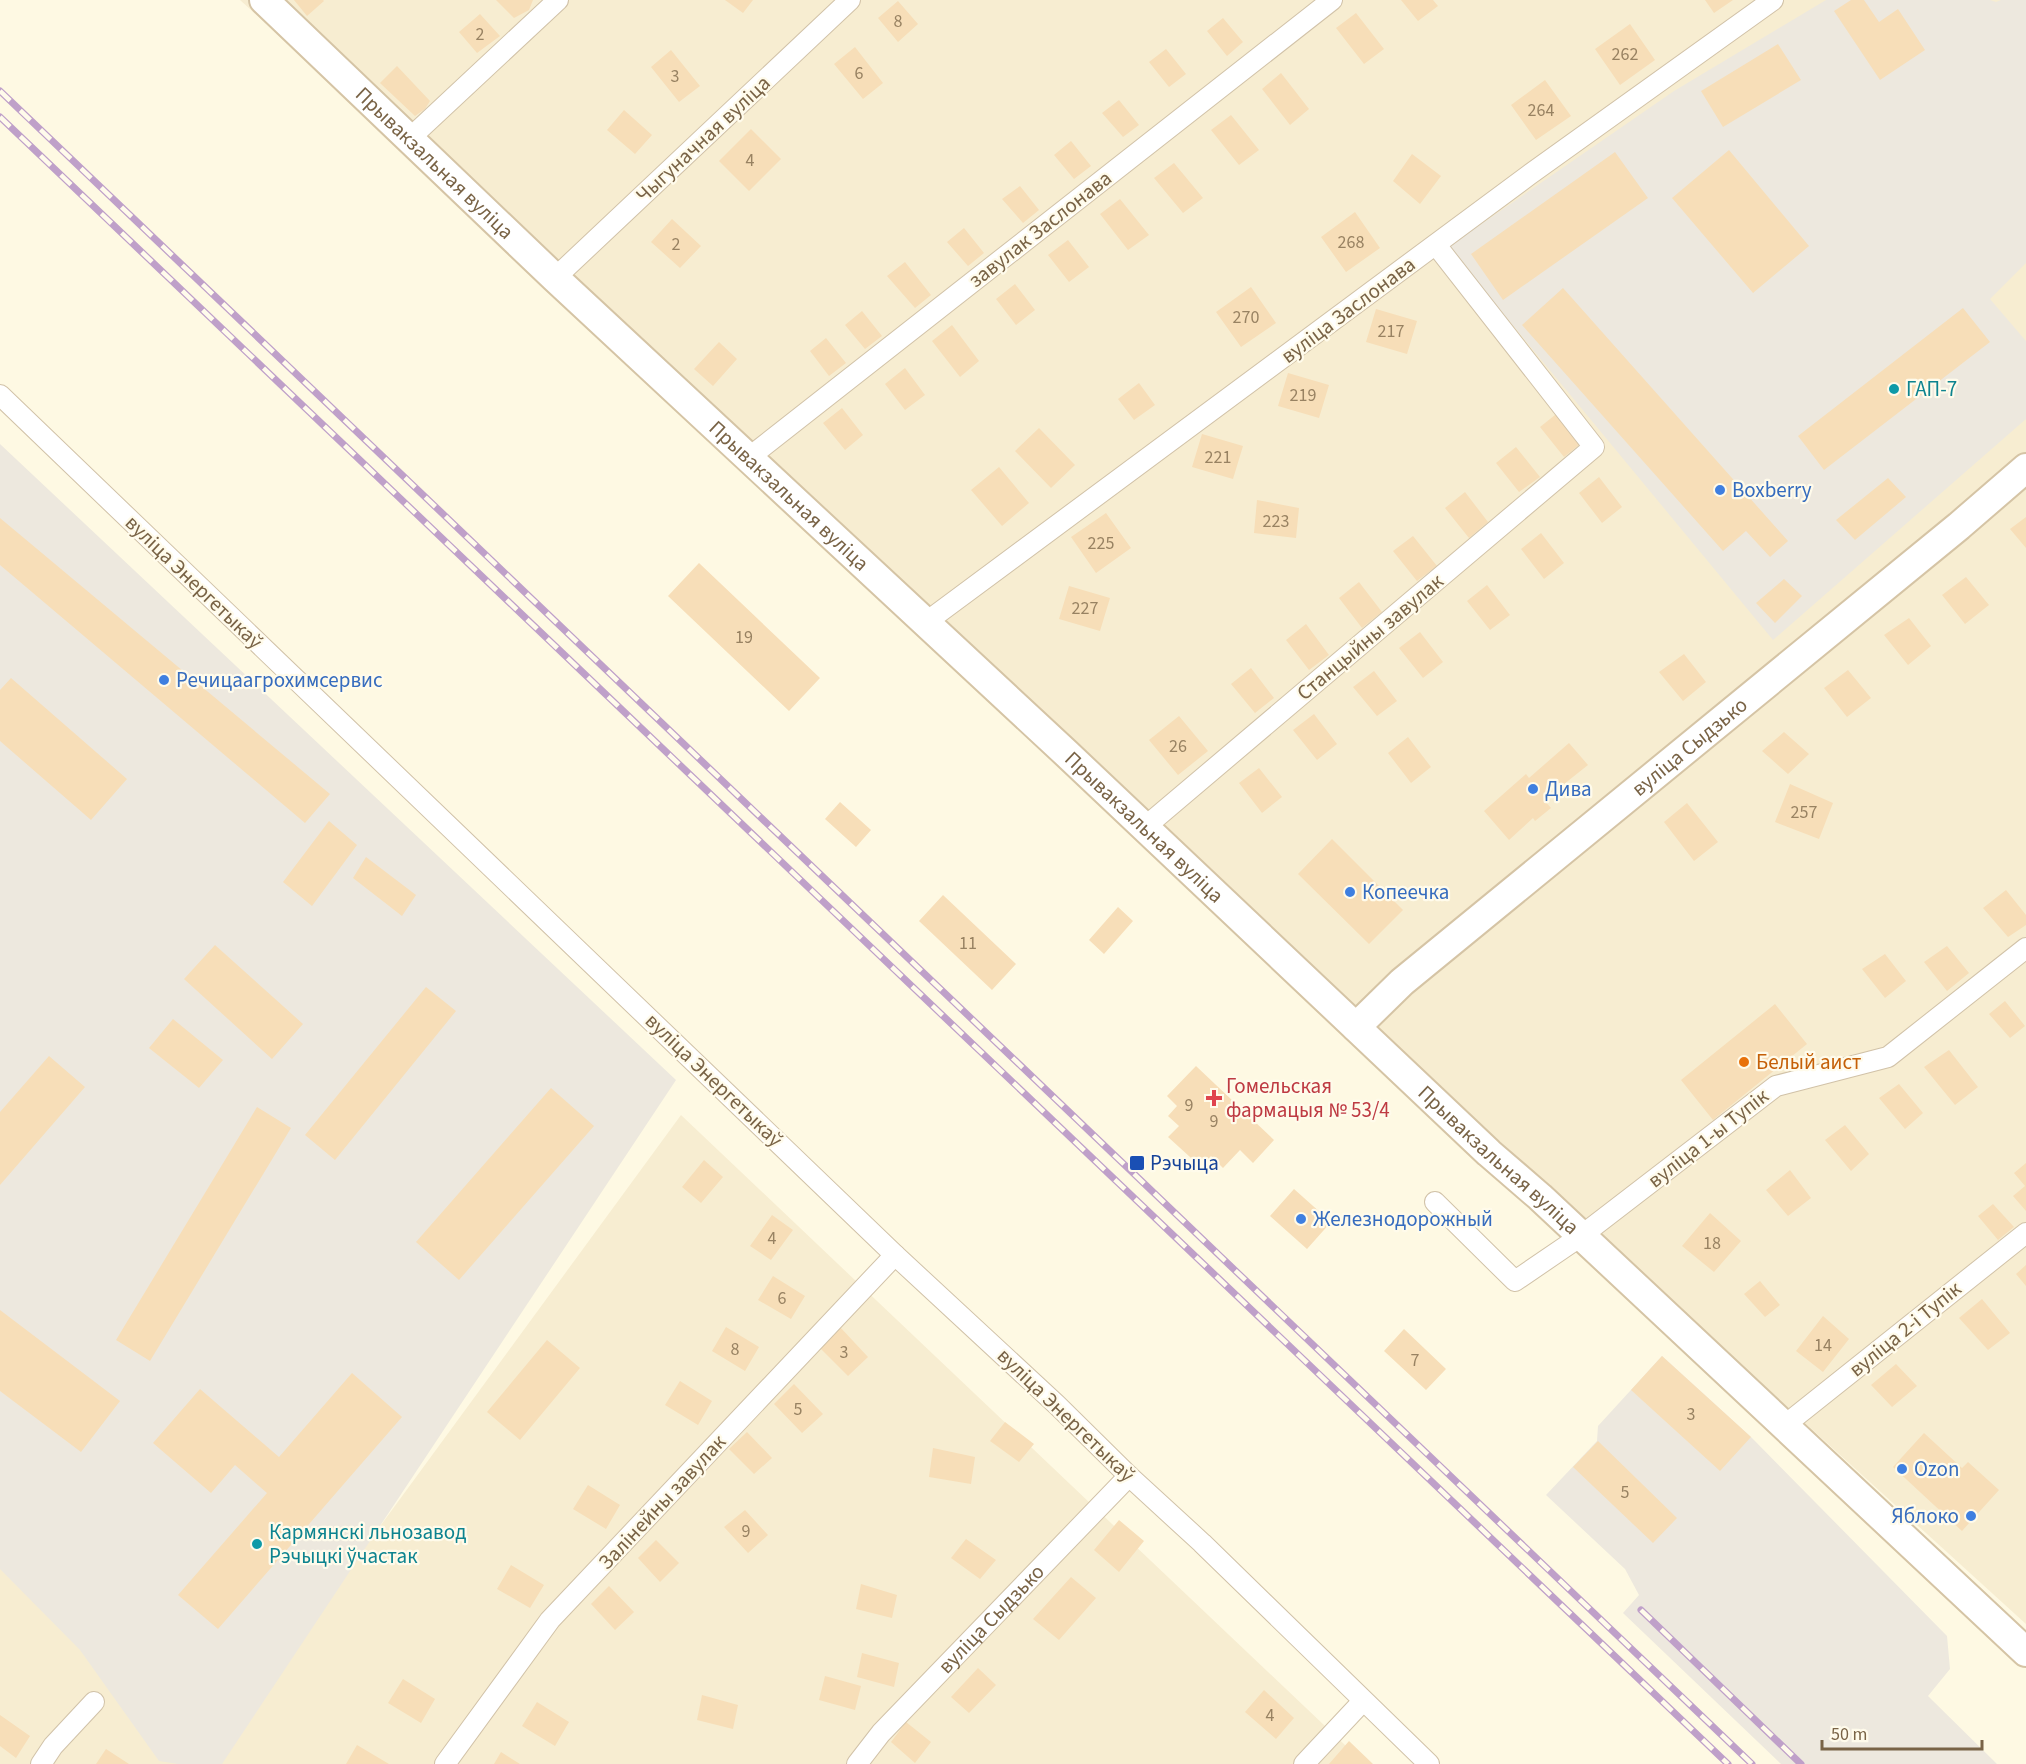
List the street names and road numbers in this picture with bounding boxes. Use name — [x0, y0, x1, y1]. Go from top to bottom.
street label: Чыгуначная вуліца — [629, 69, 777, 209]
street label: Прывакзальная вуліца — [349, 80, 521, 246]
street label: завулак Заслонава — [962, 163, 1118, 295]
street label: вуліца Заслонава — [1275, 249, 1421, 371]
street label: Прывакзальная вуліца — [702, 413, 876, 578]
street label: вуліца Энергетыкаў — [118, 508, 270, 656]
street label: Станцыйны завулак — [1290, 566, 1450, 707]
street label: вуліца Сыдзько — [1625, 690, 1754, 803]
street label: Прывакзальная вуліца — [1058, 744, 1231, 910]
street label: вуліца Энергетыкаў — [638, 1006, 790, 1154]
street label: Прывакзальная вуліца — [1411, 1078, 1586, 1241]
street label: вуліца 1-ы Тупік — [1641, 1081, 1775, 1195]
street label: вуліца 2-і Тупік — [1842, 1274, 1968, 1384]
street label: вуліца Энергетыкаў — [990, 1341, 1142, 1489]
street label: Залінейны завулак — [591, 1427, 733, 1576]
street label: вуліца Сыдзько — [931, 1557, 1051, 1680]

